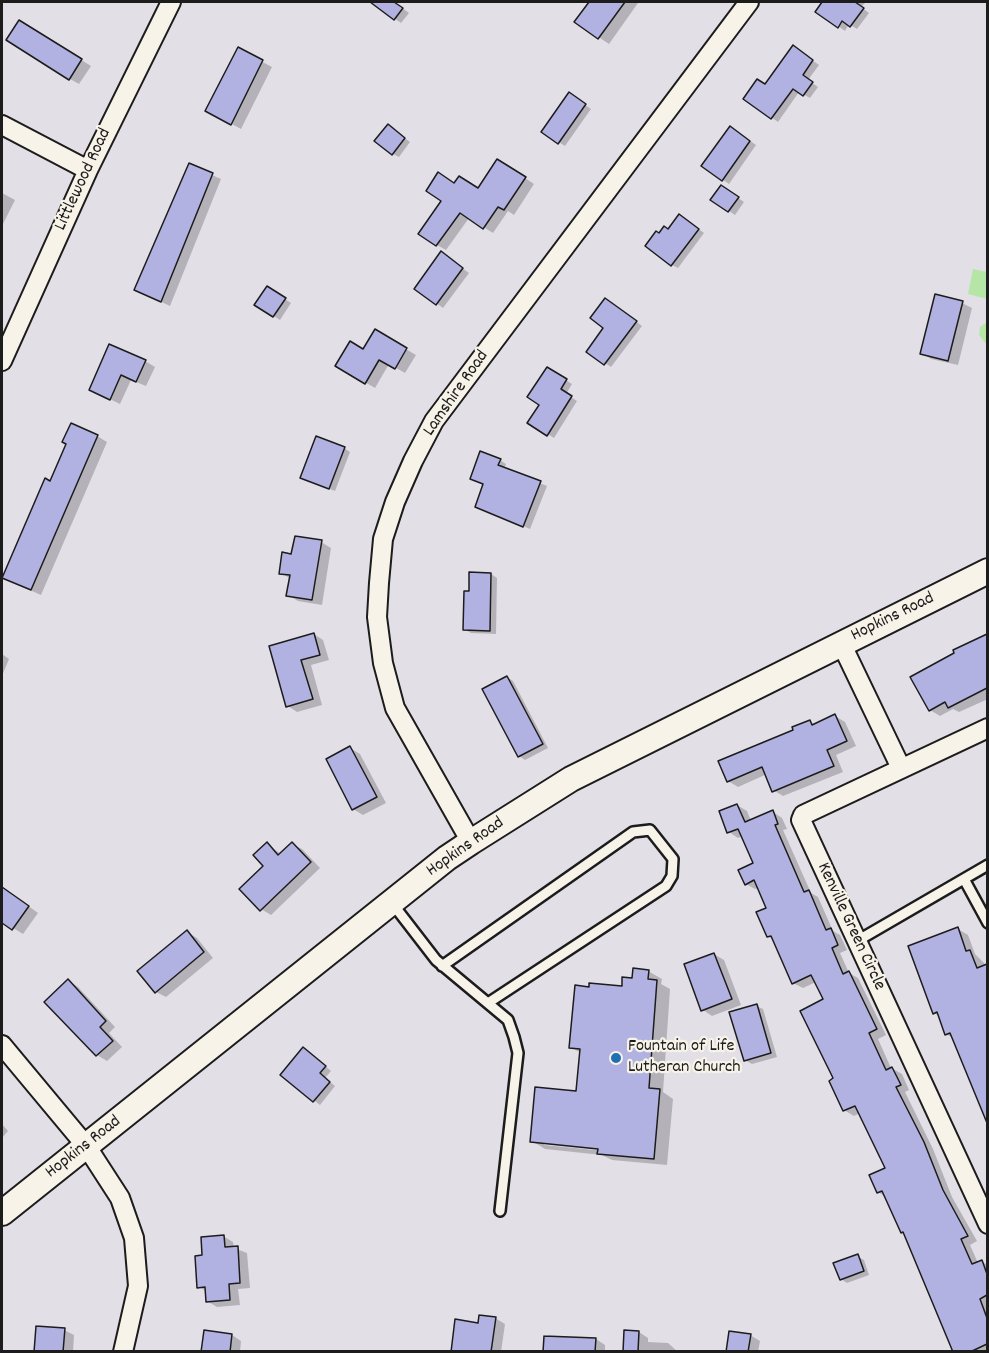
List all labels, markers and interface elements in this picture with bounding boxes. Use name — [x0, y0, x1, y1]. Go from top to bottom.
street label: Littlewood Road — [51, 126, 117, 234]
street label: Lamshire Road — [420, 347, 494, 441]
street label: Hopkins Road — [848, 589, 938, 647]
street label: Hopkins Road — [423, 813, 509, 883]
street label: Kenville Green Circle — [811, 860, 889, 994]
place label: Fountain of Life Lutheran Church — [628, 1037, 741, 1080]
marker: Fountain of Life Lutheran Church — [609, 1051, 623, 1065]
street label: Hopkins Road — [42, 1112, 126, 1184]

